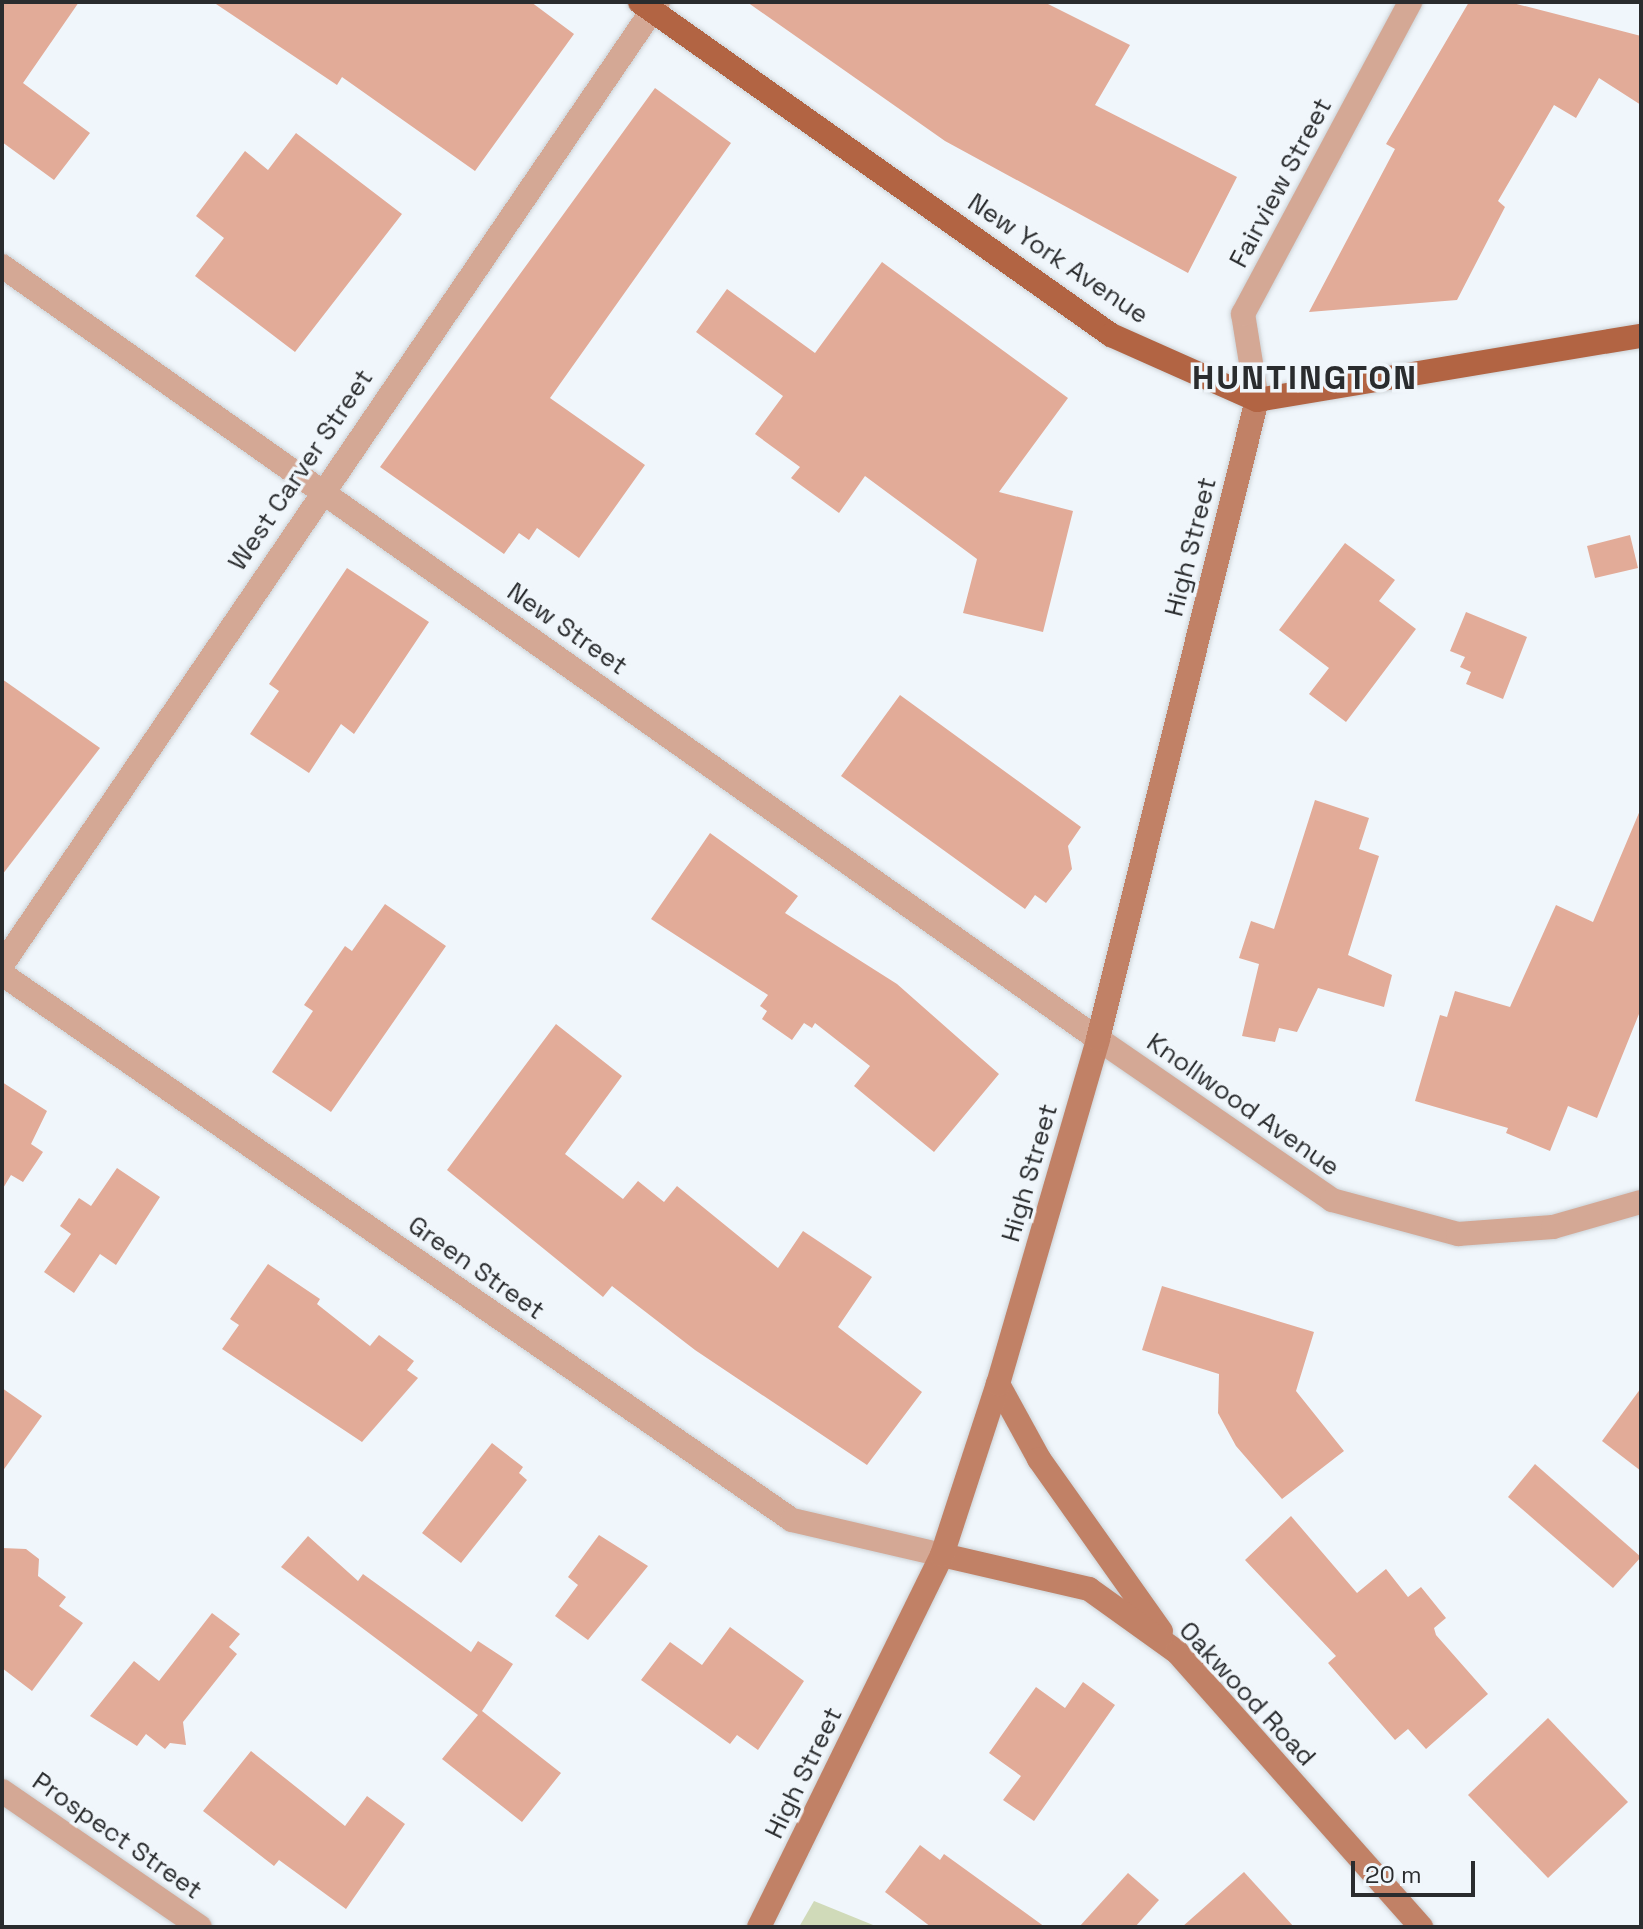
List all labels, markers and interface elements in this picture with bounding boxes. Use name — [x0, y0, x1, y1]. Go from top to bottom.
street label: Fairview Street — [1223, 93, 1339, 273]
street label: New York Avenue — [961, 187, 1155, 331]
district label: HUNTINGTON — [1192, 358, 1418, 398]
street label: West Carver Street — [222, 363, 380, 577]
street label: High Street — [1159, 474, 1223, 620]
street label: New Street — [501, 576, 633, 682]
street label: Knollwood Avenue — [1140, 1027, 1346, 1183]
street label: High Street — [995, 1100, 1065, 1246]
street label: Green Street — [402, 1210, 550, 1326]
street label: Oakwood Road — [1172, 1615, 1322, 1773]
street label: High Street — [759, 1702, 849, 1844]
street label: Prospect Street — [26, 1766, 208, 1906]
scale bar — [1355, 1845, 1479, 1895]
text: 20 m — [1365, 1859, 1422, 1890]

